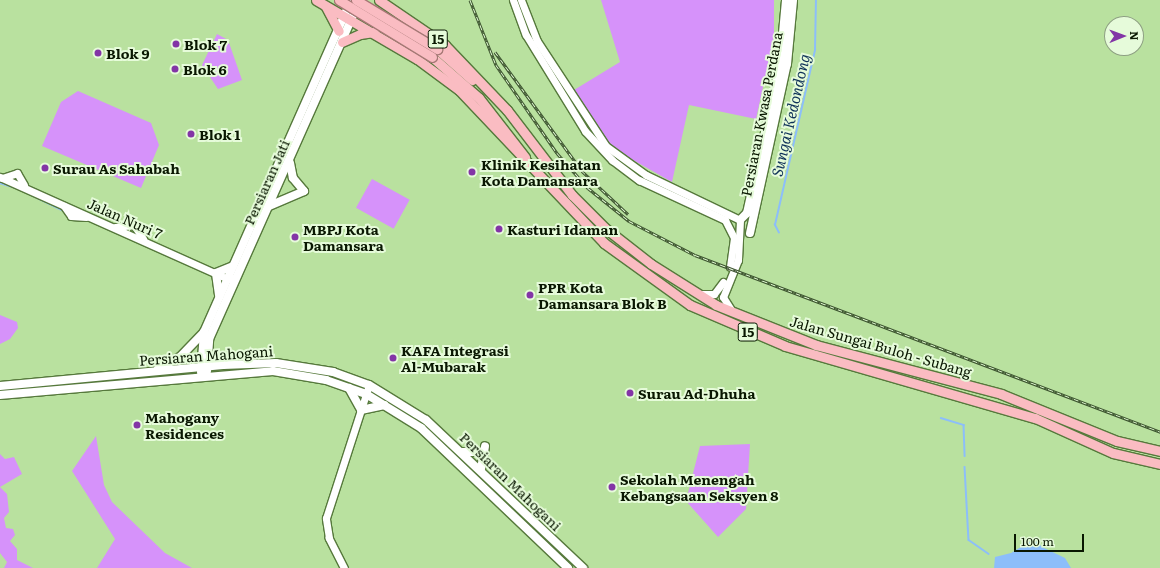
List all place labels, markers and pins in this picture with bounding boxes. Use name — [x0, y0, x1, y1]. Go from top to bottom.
place label: Blok 7 — [184, 36, 227, 52]
marker: Blok 7 — [171, 39, 181, 49]
place label: Blok 9 — [106, 45, 150, 61]
marker: Blok 9 — [93, 48, 103, 58]
place label: Blok 6 — [183, 61, 227, 77]
marker: Blok 6 — [170, 64, 180, 74]
place label: Blok 1 — [199, 126, 240, 142]
marker: Blok 1 — [186, 129, 196, 139]
place label: Klinik Kesihatan Kota Damansara — [481, 156, 601, 188]
place label: Surau As Sahabah — [53, 160, 180, 176]
marker: Surau As Sahabah — [40, 163, 50, 173]
marker: Klinik Kesihatan Kota Damansara — [466, 166, 478, 178]
place label: MBPJ Kota Damansara — [303, 221, 384, 254]
place label: Kasturi Idaman — [507, 221, 618, 237]
marker: Kasturi Idaman — [494, 224, 504, 234]
marker: MBPJ Kota Damansara — [290, 232, 300, 242]
place label: PPR Kota Damansara Blok B — [538, 279, 667, 312]
marker: PPR Kota Damansara Blok B — [525, 290, 535, 300]
place label: KAFA Integrasi Al-Mubarak — [401, 342, 509, 374]
marker: KAFA Integrasi Al-Mubarak — [388, 353, 398, 363]
place label: Surau Ad-Dhuha — [638, 385, 756, 401]
marker: Surau Ad-Dhuha — [625, 388, 635, 398]
place label: Mahogany Residences — [145, 409, 224, 442]
marker: Mahogany Residences — [132, 420, 142, 430]
place label: Sekolah Menengah Kebangsaan Seksyen 8 — [620, 471, 778, 504]
marker: Sekolah Menengah Kebangsaan Seksyen 8 — [607, 482, 617, 492]

